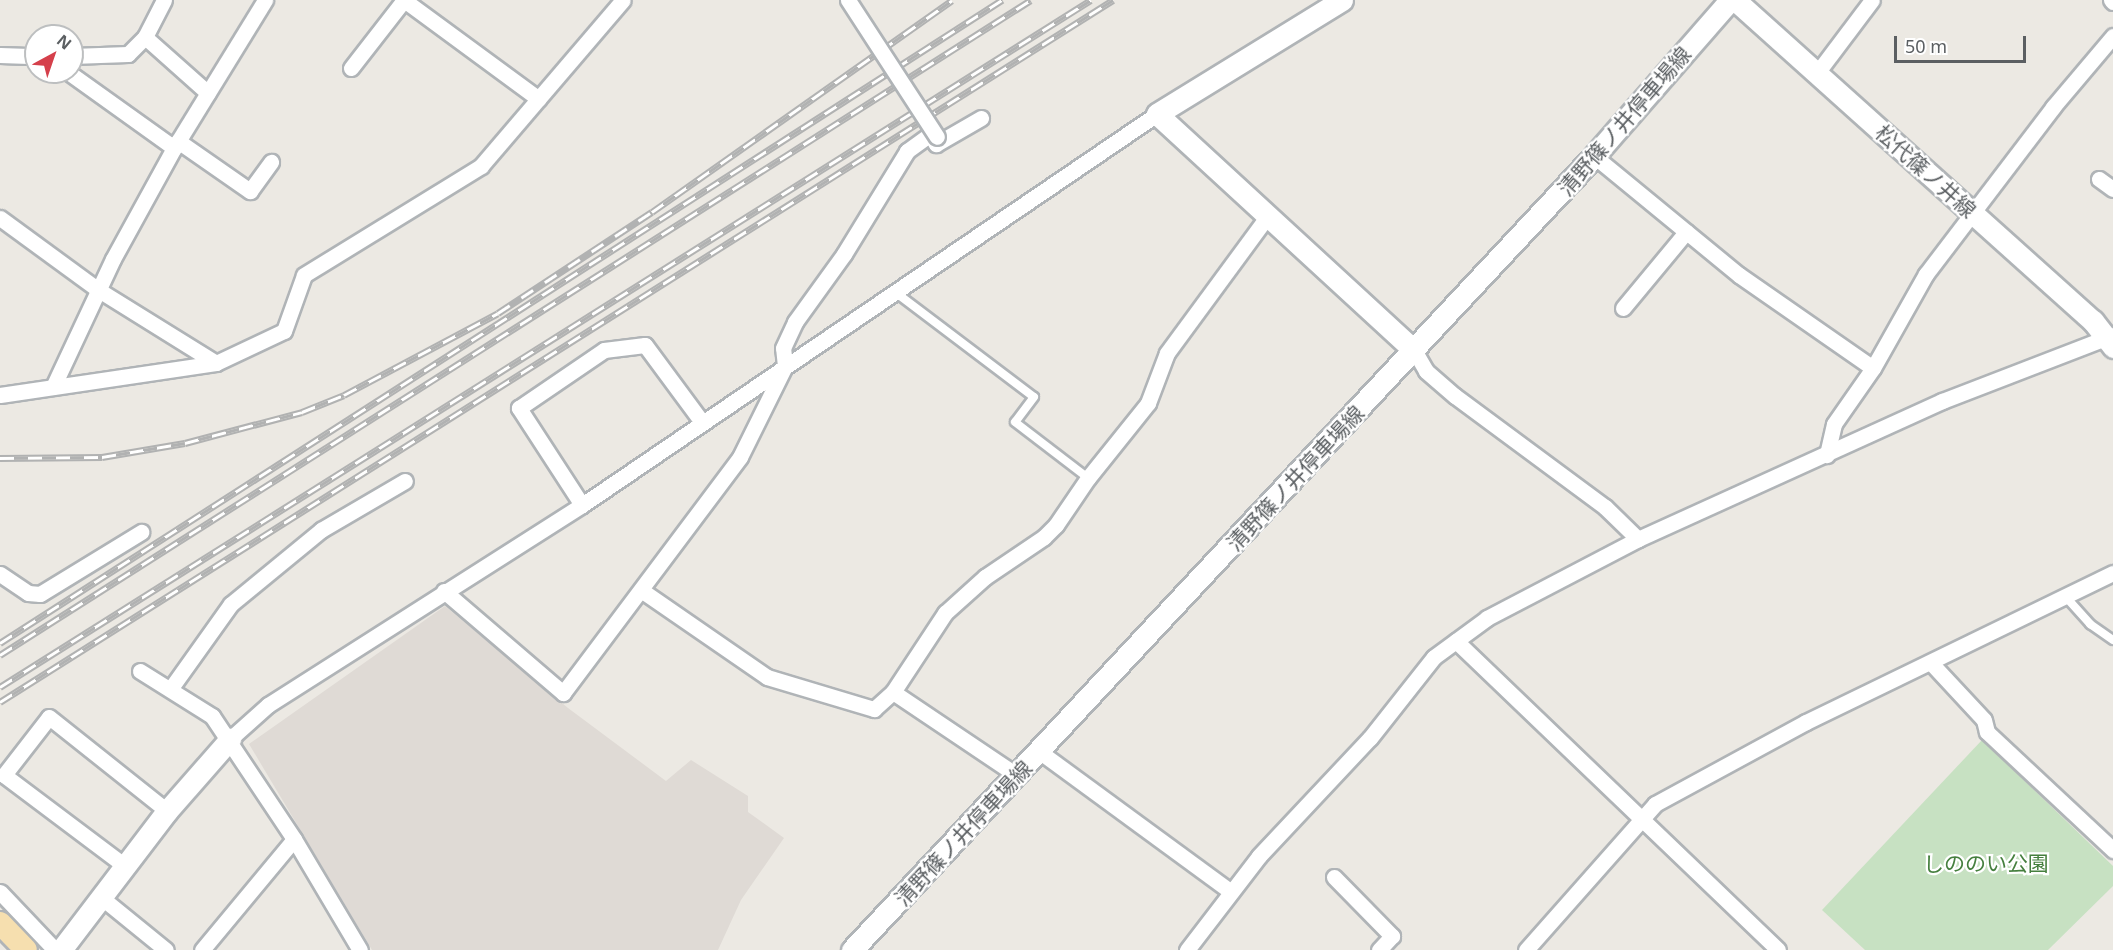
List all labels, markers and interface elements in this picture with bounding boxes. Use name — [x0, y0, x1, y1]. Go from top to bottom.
north arrow — [24, 24, 84, 84]
scale bar — [1897, 24, 2029, 62]
text: N — [52, 29, 76, 54]
text: 50 m — [1905, 34, 1947, 58]
street label: 清野篠ノ井停車場線 — [1552, 41, 1696, 201]
street label: 松代篠ノ井線 — [1871, 119, 1981, 223]
street label: 清野篠ノ井停車場線 — [1221, 400, 1369, 556]
street label: 清野篠ノ井停車場線 — [889, 755, 1037, 911]
park label: しののい公園 — [1923, 850, 2049, 876]

